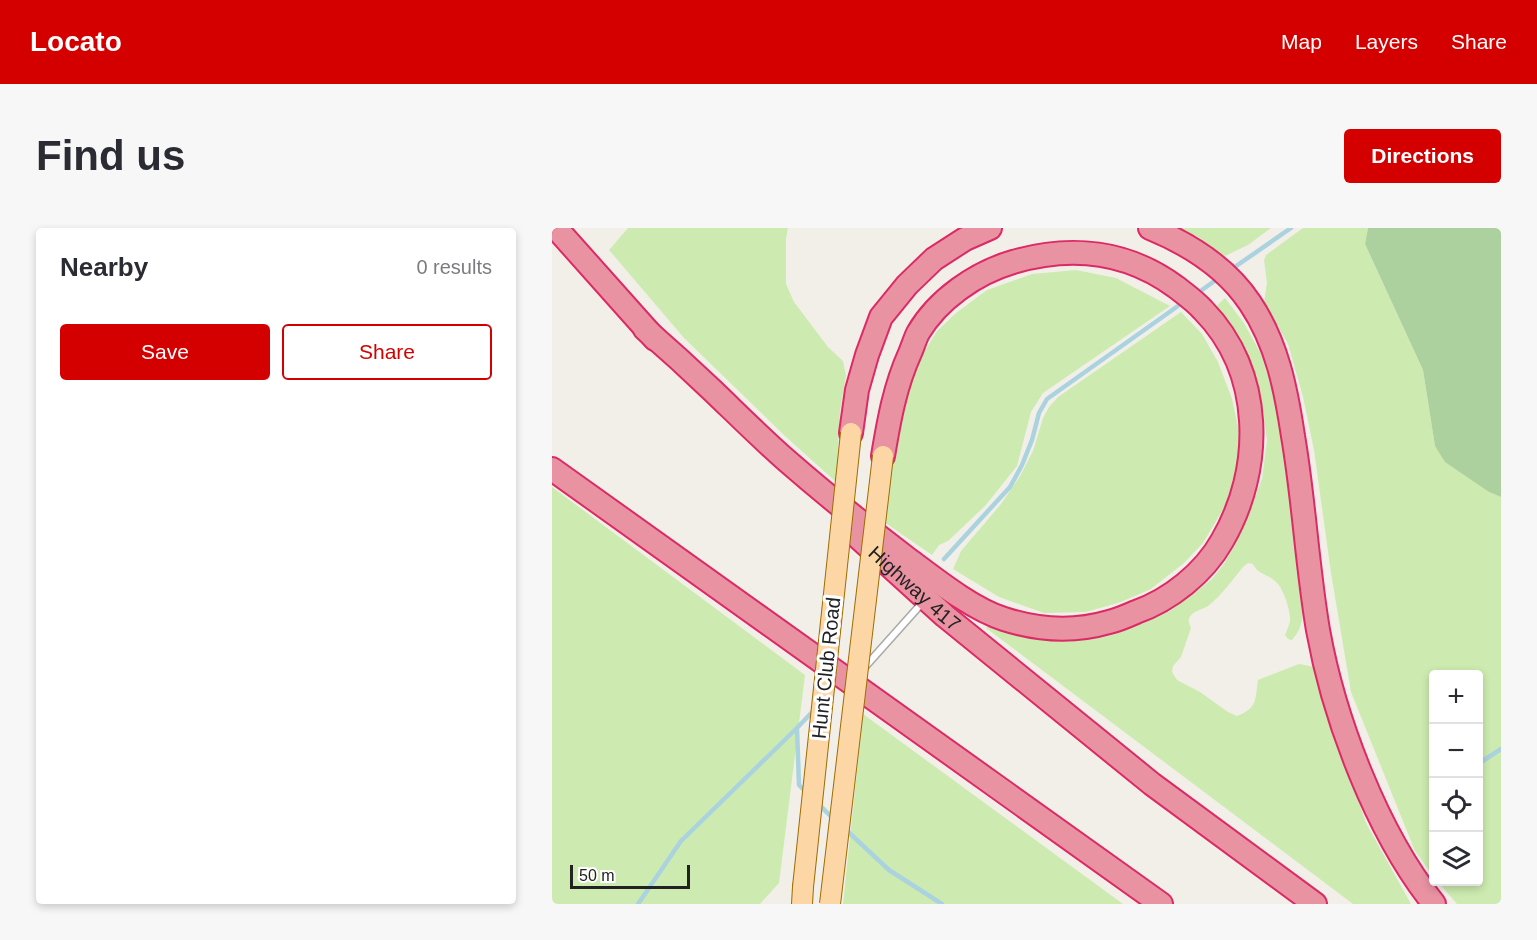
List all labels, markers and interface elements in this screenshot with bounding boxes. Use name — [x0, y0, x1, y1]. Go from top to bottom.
text: Locato — [30, 26, 122, 57]
text: Map — [1281, 30, 1322, 53]
text: Layers — [1355, 30, 1418, 53]
text: Share — [1451, 30, 1507, 53]
button: Directions — [1344, 129, 1501, 183]
text: Find us — [36, 132, 185, 179]
text: Nearby — [60, 252, 148, 282]
text: 0 results — [416, 256, 492, 278]
button: Save — [60, 324, 270, 380]
button: Share — [282, 324, 492, 380]
street label: Highway 417 — [864, 541, 965, 635]
street label: Hunt Club Road — [808, 596, 844, 740]
map controls — [1429, 670, 1483, 886]
button: + — [1429, 670, 1483, 724]
button: − — [1429, 724, 1483, 778]
button: locate — [1429, 778, 1483, 832]
button: layers — [1429, 832, 1483, 886]
scale bar — [570, 862, 690, 890]
text: 50 m — [579, 867, 615, 884]

